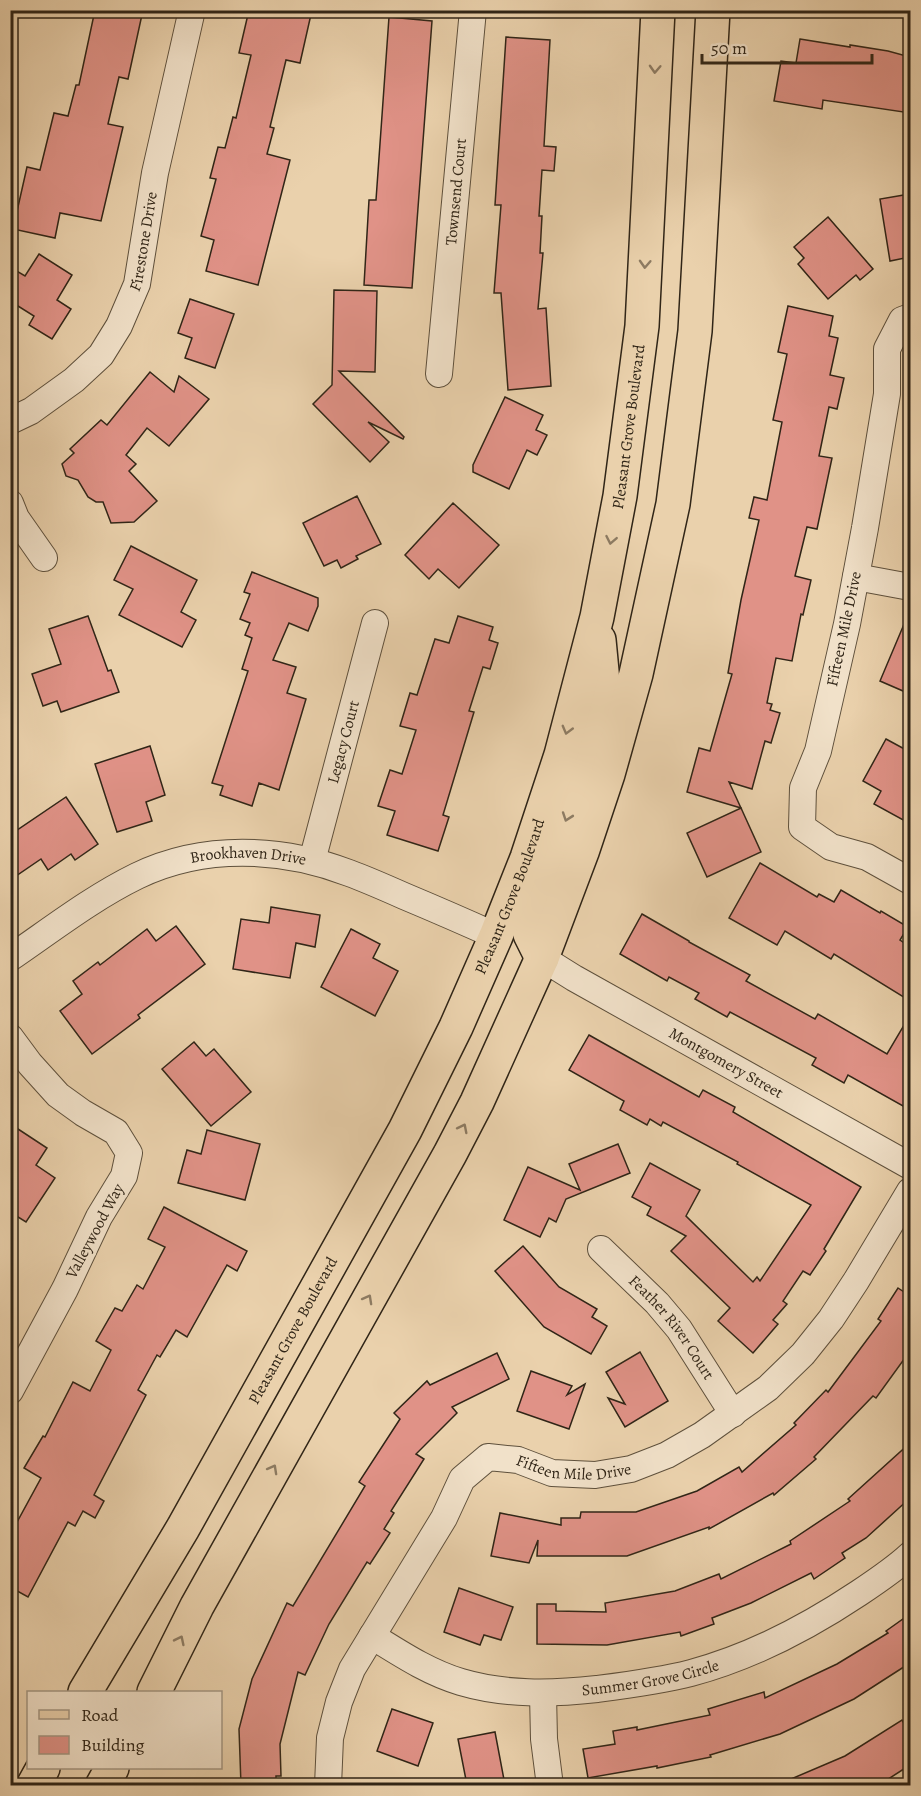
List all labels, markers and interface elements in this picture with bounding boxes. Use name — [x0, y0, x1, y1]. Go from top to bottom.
scale bar — [702, 27, 872, 65]
text: 50 m — [711, 36, 747, 60]
one-way arrow — [649, 64, 661, 73]
street label: Townsend Court — [440, 137, 472, 246]
street label: Firestone Drive — [124, 190, 163, 295]
one-way arrow — [639, 259, 652, 268]
street label: Pleasant Grove Boulevard — [607, 343, 651, 511]
one-way arrow — [605, 535, 618, 545]
street label: Fifteen Mile Drive — [821, 569, 867, 689]
street label: Legacy Court — [322, 698, 365, 786]
one-way arrow — [562, 725, 575, 735]
one-way arrow — [561, 811, 574, 822]
street label: Pleasant Grove Boulevard — [469, 815, 550, 978]
street label: Brookhaven Drive — [188, 842, 308, 871]
street label: Montgomery Street — [665, 1022, 787, 1104]
one-way arrow — [456, 1124, 467, 1135]
street label: Valleywood Way — [60, 1179, 130, 1283]
street label: Pleasant Grove Boulevard — [243, 1253, 343, 1408]
street label: Feather River Court — [624, 1270, 719, 1384]
one-way arrow — [361, 1295, 372, 1305]
street label: Fifteen Mile Drive — [513, 1449, 633, 1486]
one-way arrow — [266, 1465, 277, 1475]
one-way arrow — [173, 1636, 185, 1647]
street label: Summer Grove Circle — [581, 1654, 722, 1701]
legend — [27, 1691, 222, 1769]
text: Road — [81, 1703, 119, 1727]
text: Building — [81, 1733, 145, 1757]

